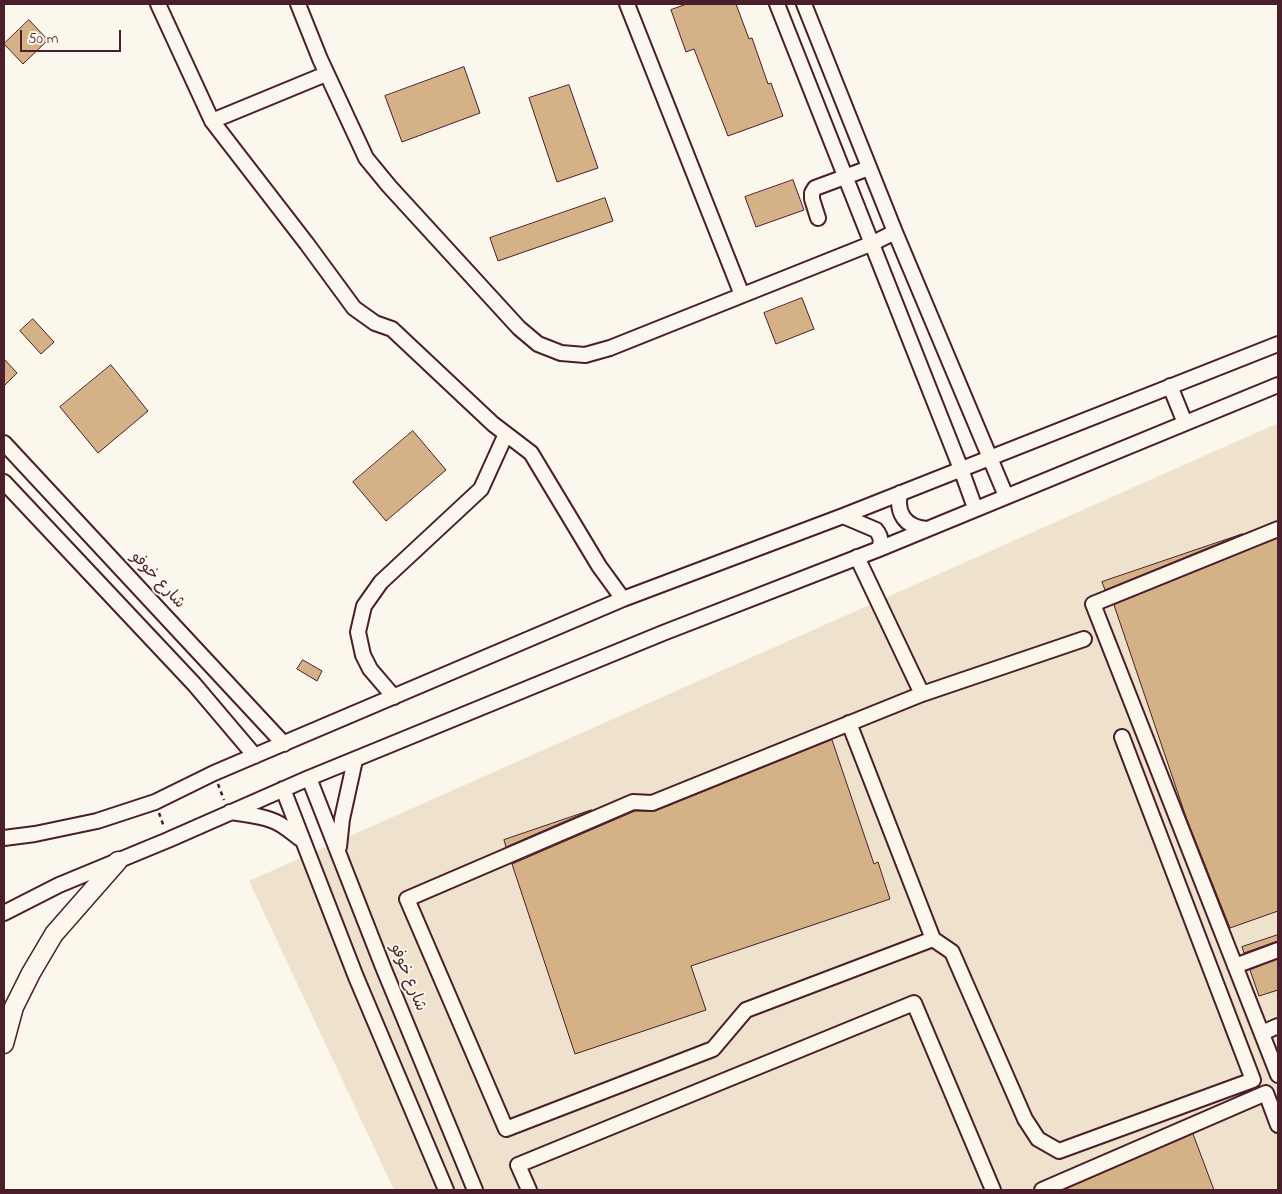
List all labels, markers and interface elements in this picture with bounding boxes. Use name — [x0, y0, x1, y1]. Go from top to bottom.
scale bar — [22, 20, 124, 52]
text: 50 m — [28, 28, 58, 50]
street label: شارع خوفو — [126, 548, 188, 614]
street label: شارع خوفو — [385, 941, 429, 1015]

